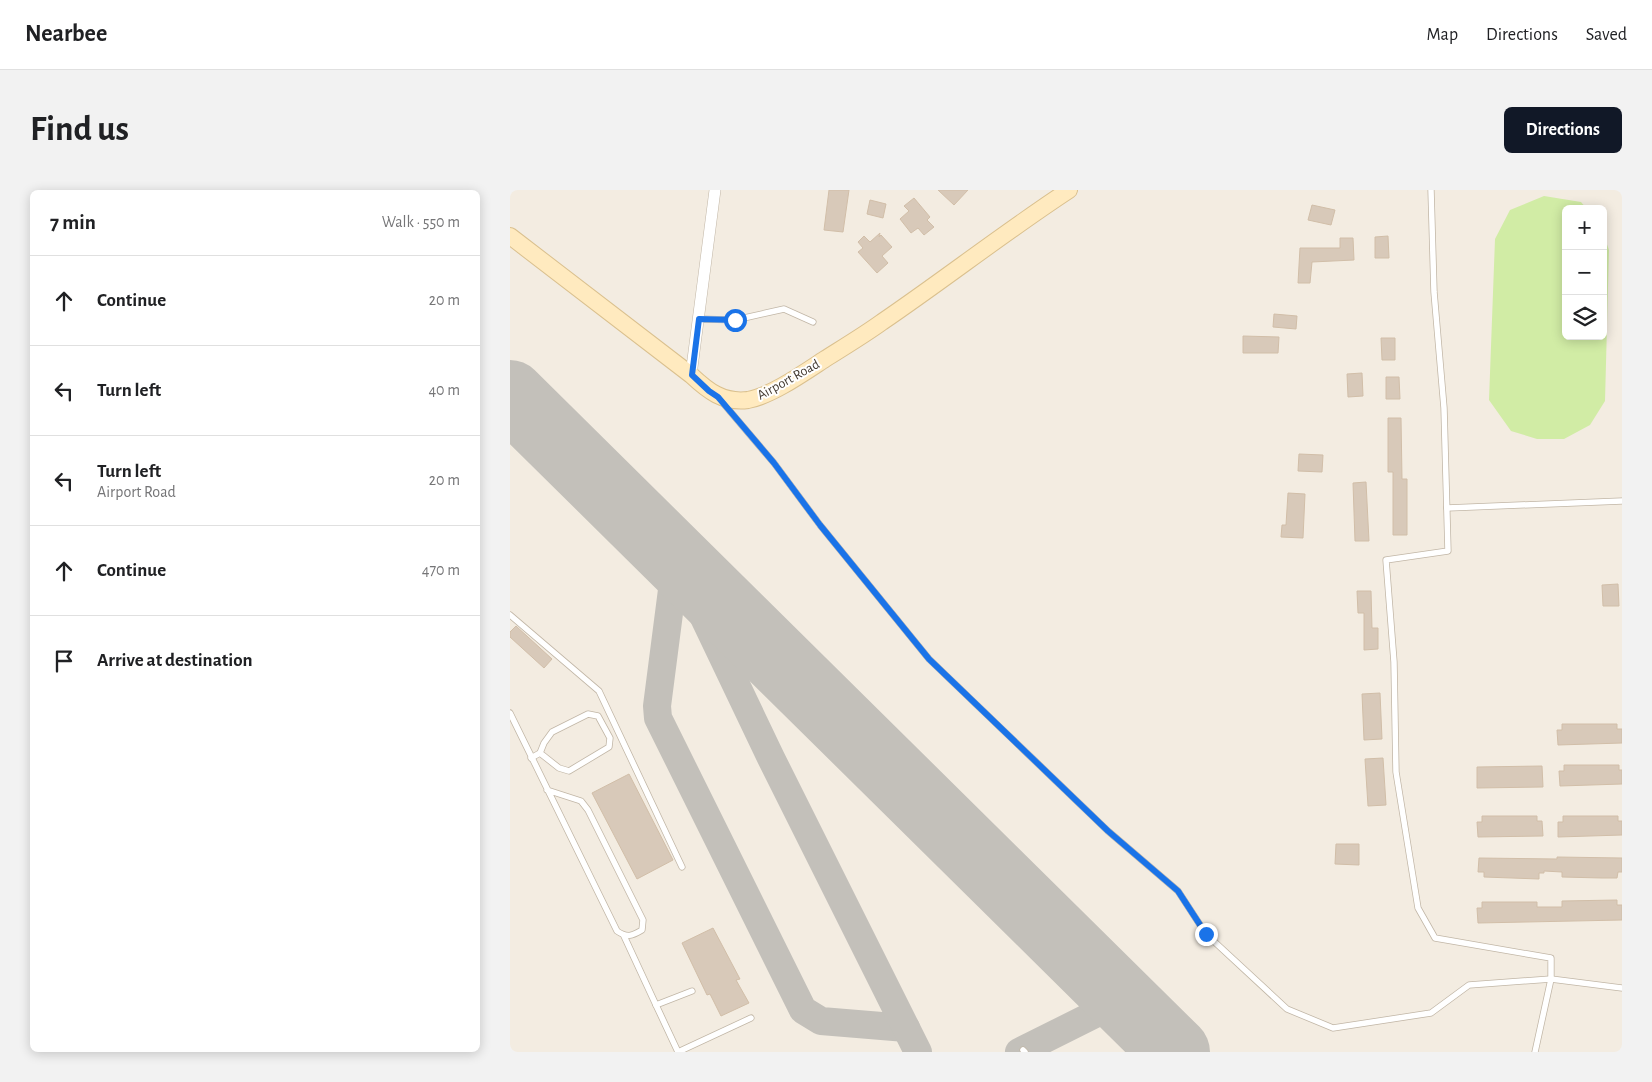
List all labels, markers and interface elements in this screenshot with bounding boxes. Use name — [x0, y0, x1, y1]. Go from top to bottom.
text: Nearbee — [25, 22, 107, 46]
text: Map — [1427, 26, 1458, 44]
text: Directions — [1486, 26, 1558, 44]
text: Saved — [1586, 26, 1627, 44]
button: Directions — [1504, 107, 1622, 153]
text: Find us — [30, 112, 129, 147]
map controls — [1562, 205, 1607, 340]
button: + — [1562, 205, 1607, 250]
text: 7 min — [50, 212, 96, 233]
text: Walk · 550 m — [382, 214, 460, 230]
button: − — [1562, 250, 1607, 295]
icon: ahead — [50, 287, 78, 315]
text: Continue — [97, 291, 166, 310]
text: 20 m — [429, 292, 460, 308]
button: layers — [1562, 295, 1607, 340]
route start — [724, 309, 747, 332]
street label: Airport Road — [755, 357, 822, 403]
icon: left — [50, 377, 78, 405]
text: Turn left — [97, 381, 161, 400]
text: 40 m — [428, 382, 460, 398]
text: Turn left — [97, 462, 161, 481]
icon: left — [50, 467, 78, 495]
text: 20 m — [429, 472, 460, 488]
text: Airport Road — [97, 484, 176, 500]
icon: ahead — [50, 557, 78, 585]
text: Continue — [97, 561, 166, 580]
text: 470 m — [422, 562, 460, 578]
icon: arrive — [50, 647, 78, 675]
text: Arrive at destination — [97, 651, 253, 670]
route end — [1195, 923, 1218, 946]

